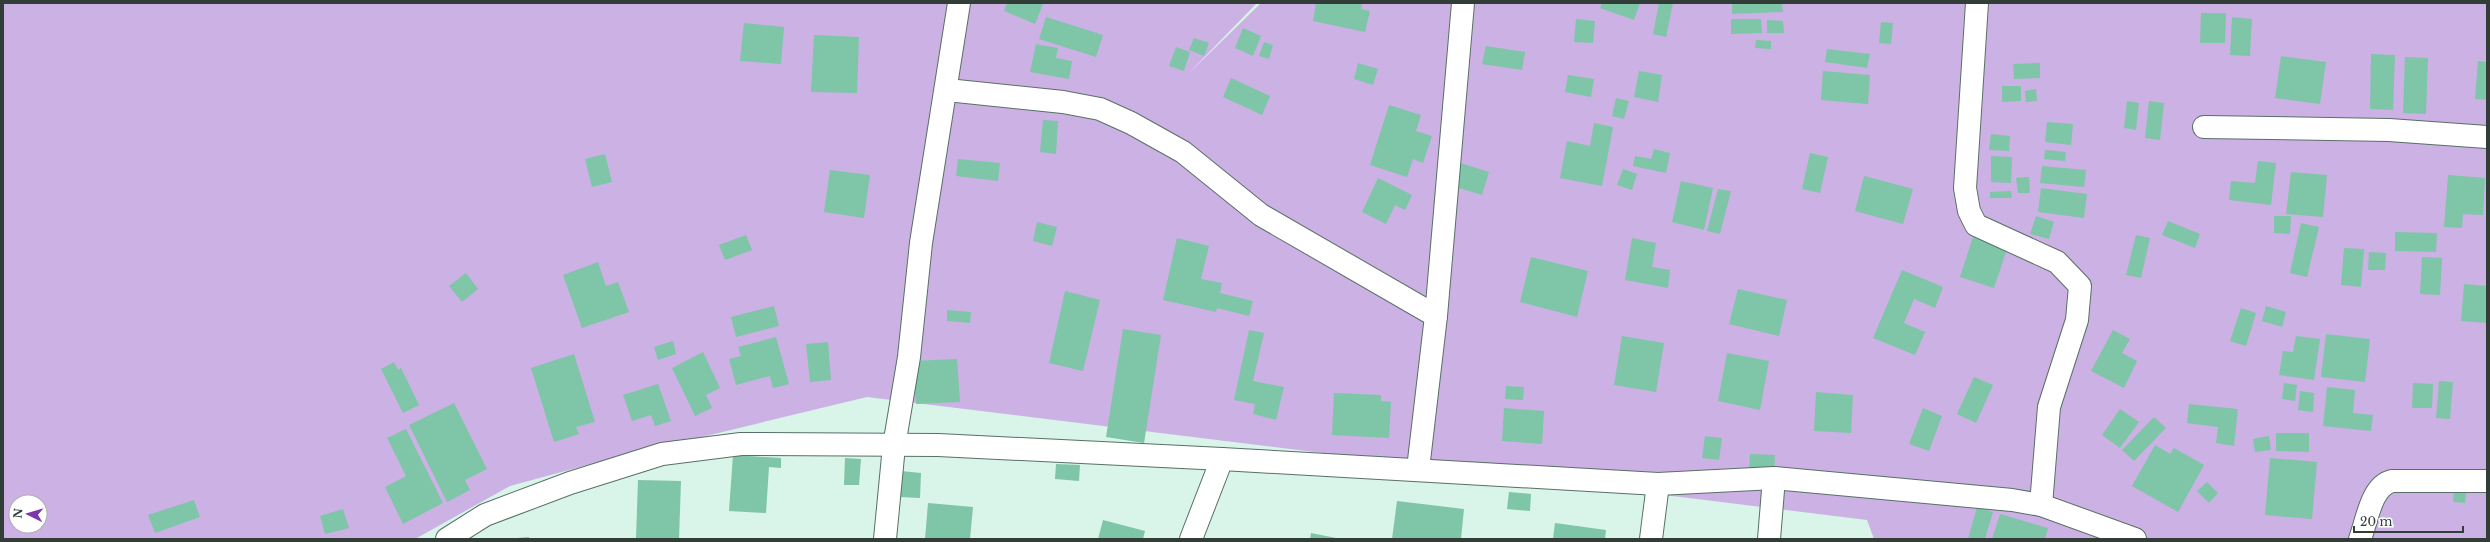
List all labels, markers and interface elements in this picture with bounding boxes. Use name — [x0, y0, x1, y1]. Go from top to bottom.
north arrow — [8, 494, 48, 534]
text: N — [11, 507, 26, 519]
scale bar — [2354, 508, 2463, 534]
text: 20 m — [2360, 514, 2392, 529]

